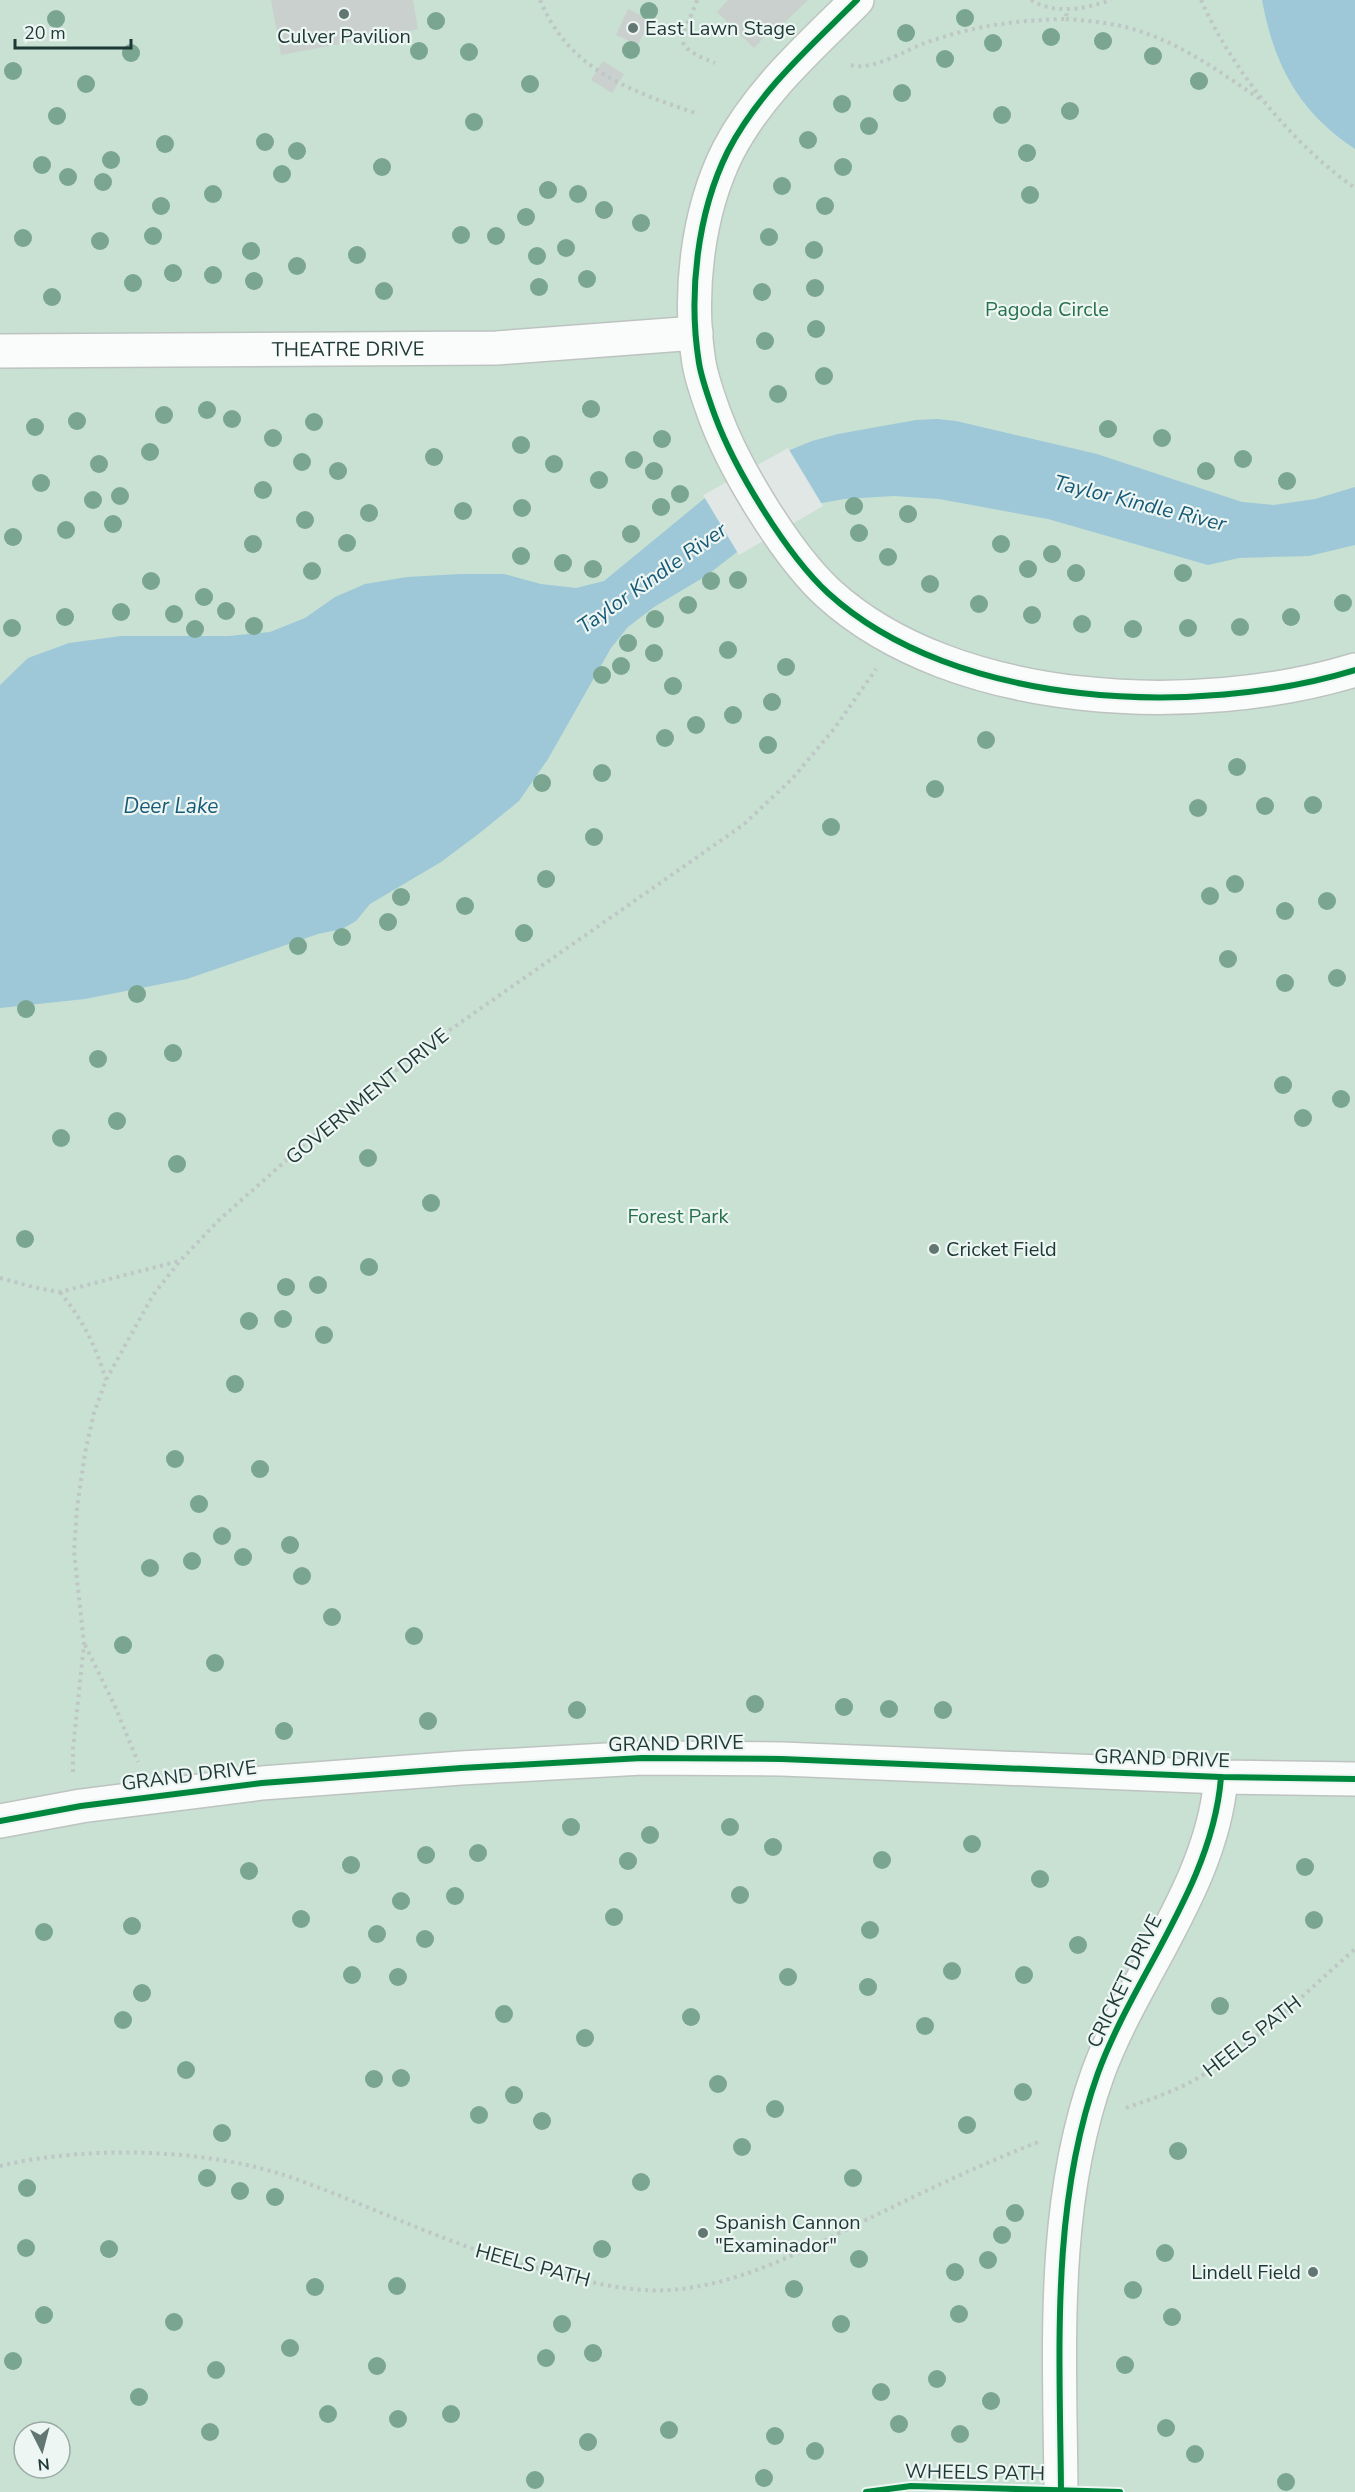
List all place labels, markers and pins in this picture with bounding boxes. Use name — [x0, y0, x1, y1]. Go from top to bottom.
marker: Culver Pavilion — [337, 7, 351, 21]
place label: East Lawn Stage — [645, 15, 796, 42]
marker: East Lawn Stage — [626, 21, 640, 35]
place label: Culver Pavilion — [277, 23, 411, 50]
place label: Cricket Field — [946, 1236, 1057, 1263]
marker: Cricket Field — [927, 1242, 941, 1256]
place label: Spanish Cannon "Examinador" — [715, 2209, 861, 2259]
marker: Spanish Cannon "Examinador" — [696, 2226, 710, 2240]
place label: Lindell Field — [1191, 2259, 1301, 2286]
marker: Lindell Field — [1306, 2265, 1320, 2279]

